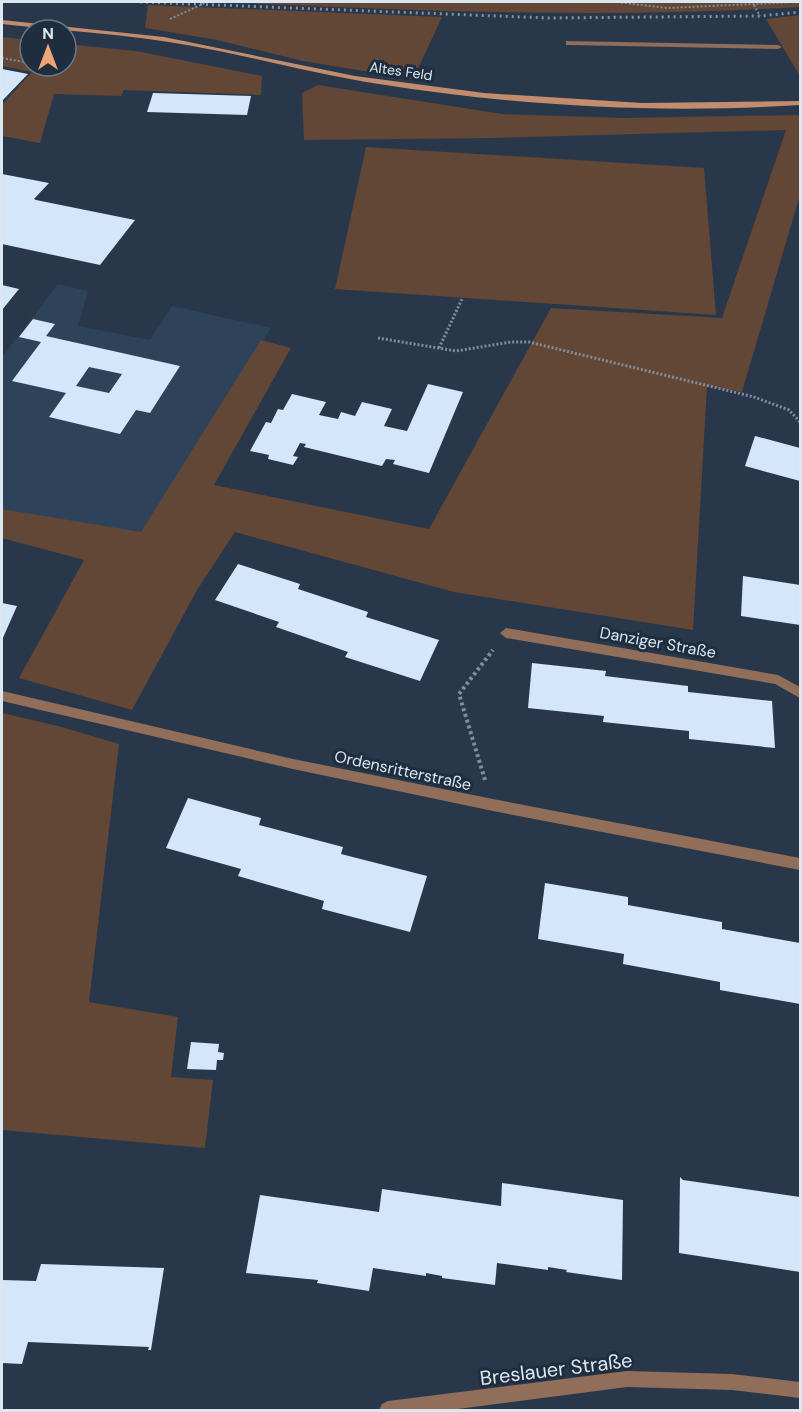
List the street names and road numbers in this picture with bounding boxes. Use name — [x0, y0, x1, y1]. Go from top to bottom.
street label: Altes Feld — [368, 58, 434, 84]
street label: Danziger Straße — [598, 622, 718, 663]
street label: Ordensritterstraße — [333, 746, 473, 795]
street label: Breslauer Straße — [478, 1347, 634, 1391]

